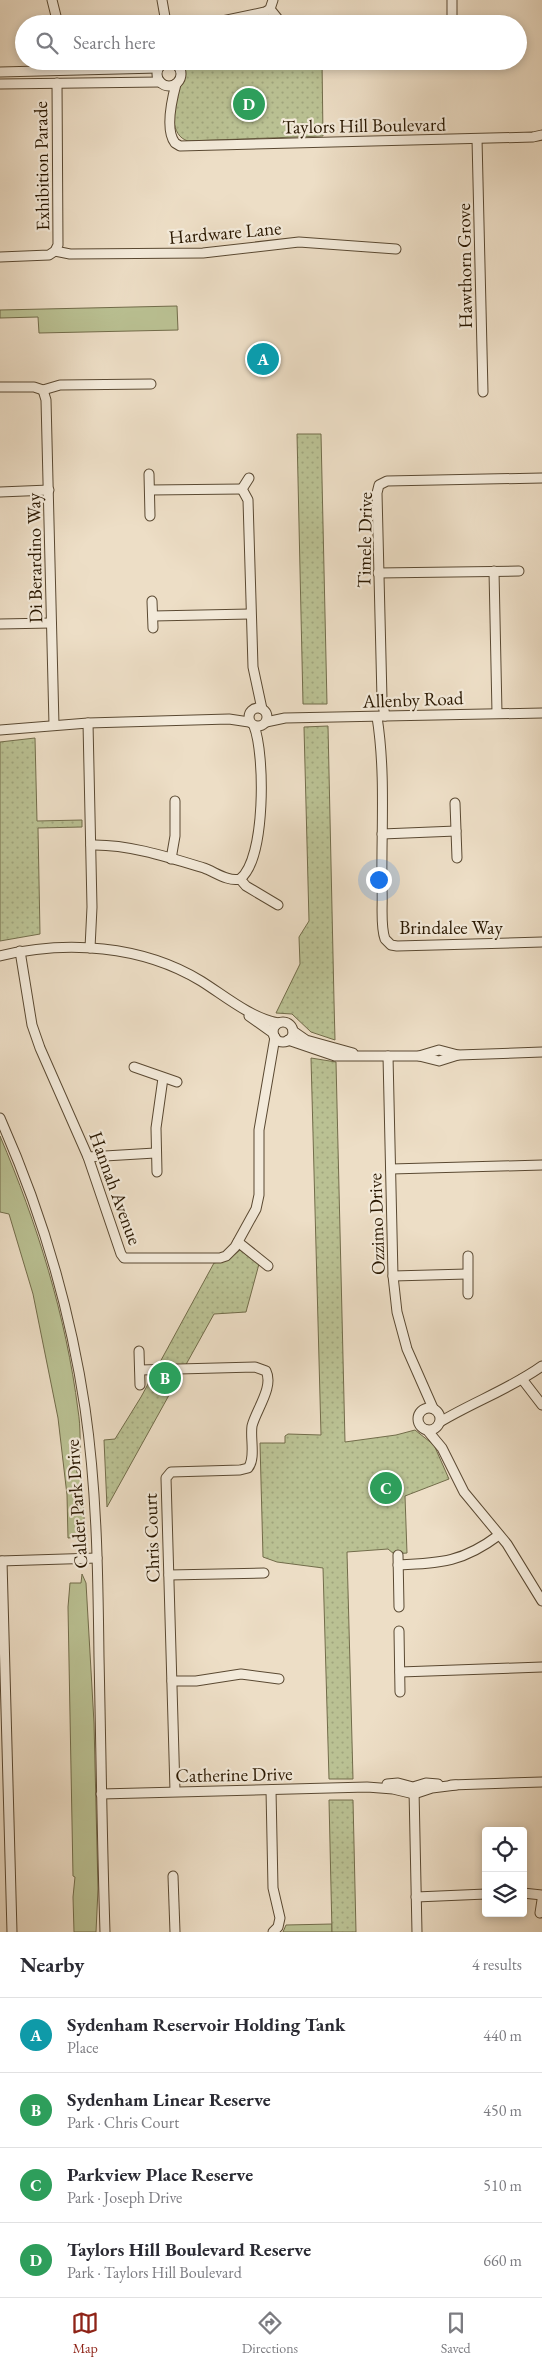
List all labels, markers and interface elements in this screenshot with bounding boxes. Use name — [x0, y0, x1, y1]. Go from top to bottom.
search box — [15, 15, 527, 70]
icon: search — [33, 29, 61, 57]
text: Search here — [73, 30, 155, 55]
pin: D — [233, 85, 265, 123]
street label: Exhibition Parade — [28, 101, 55, 231]
street label: Taylors Hill Boulevard — [282, 112, 446, 139]
street label: Hawthorn Grove — [451, 203, 478, 329]
street label: Hardware Lane — [168, 215, 282, 250]
pin: A — [247, 340, 279, 378]
street label: Di Berardino Way — [21, 492, 48, 623]
street label: Timele Drive — [351, 492, 378, 588]
street label: Allenby Road — [361, 685, 464, 714]
your location — [366, 867, 392, 893]
street label: Brindalee Way — [399, 915, 503, 940]
street label: Hannah Avenue — [83, 1128, 148, 1248]
street label: Ozzimo Drive — [362, 1173, 391, 1275]
pin: B — [149, 1359, 181, 1397]
street label: Calder Park Drive — [60, 1438, 93, 1569]
pin: C — [370, 1469, 402, 1507]
street label: Chris Court — [137, 1493, 166, 1583]
street label: Catherine Drive — [175, 1761, 293, 1788]
map controls — [482, 1827, 527, 1917]
button: locate — [482, 1827, 527, 1872]
button: layers — [482, 1872, 527, 1917]
text: Nearby — [20, 1951, 84, 1978]
text: 4 results — [472, 1954, 522, 1975]
text: Sydenham Reservoir Holding Tank — [67, 2012, 345, 2037]
text: A — [30, 2025, 42, 2046]
text: 440 m — [483, 2025, 522, 2046]
text: Place — [67, 2037, 99, 2058]
text: Sydenham Linear Reserve — [67, 2087, 271, 2112]
text: B — [31, 2100, 41, 2121]
text: 450 m — [483, 2100, 522, 2121]
text: Park · Chris Court — [67, 2112, 179, 2133]
text: Parkview Place Reserve — [67, 2162, 253, 2187]
text: C — [30, 2175, 42, 2196]
text: 510 m — [483, 2175, 522, 2196]
text: Park · Joseph Drive — [67, 2187, 182, 2208]
text: Taylors Hill Boulevard Reserve — [67, 2237, 311, 2262]
text: D — [30, 2250, 42, 2271]
text: 660 m — [483, 2250, 522, 2271]
text: Park · Taylors Hill Boulevard — [67, 2262, 242, 2283]
tab: Map — [71, 2309, 99, 2357]
tab: Directions — [242, 2309, 298, 2357]
tab: Saved — [441, 2309, 471, 2357]

